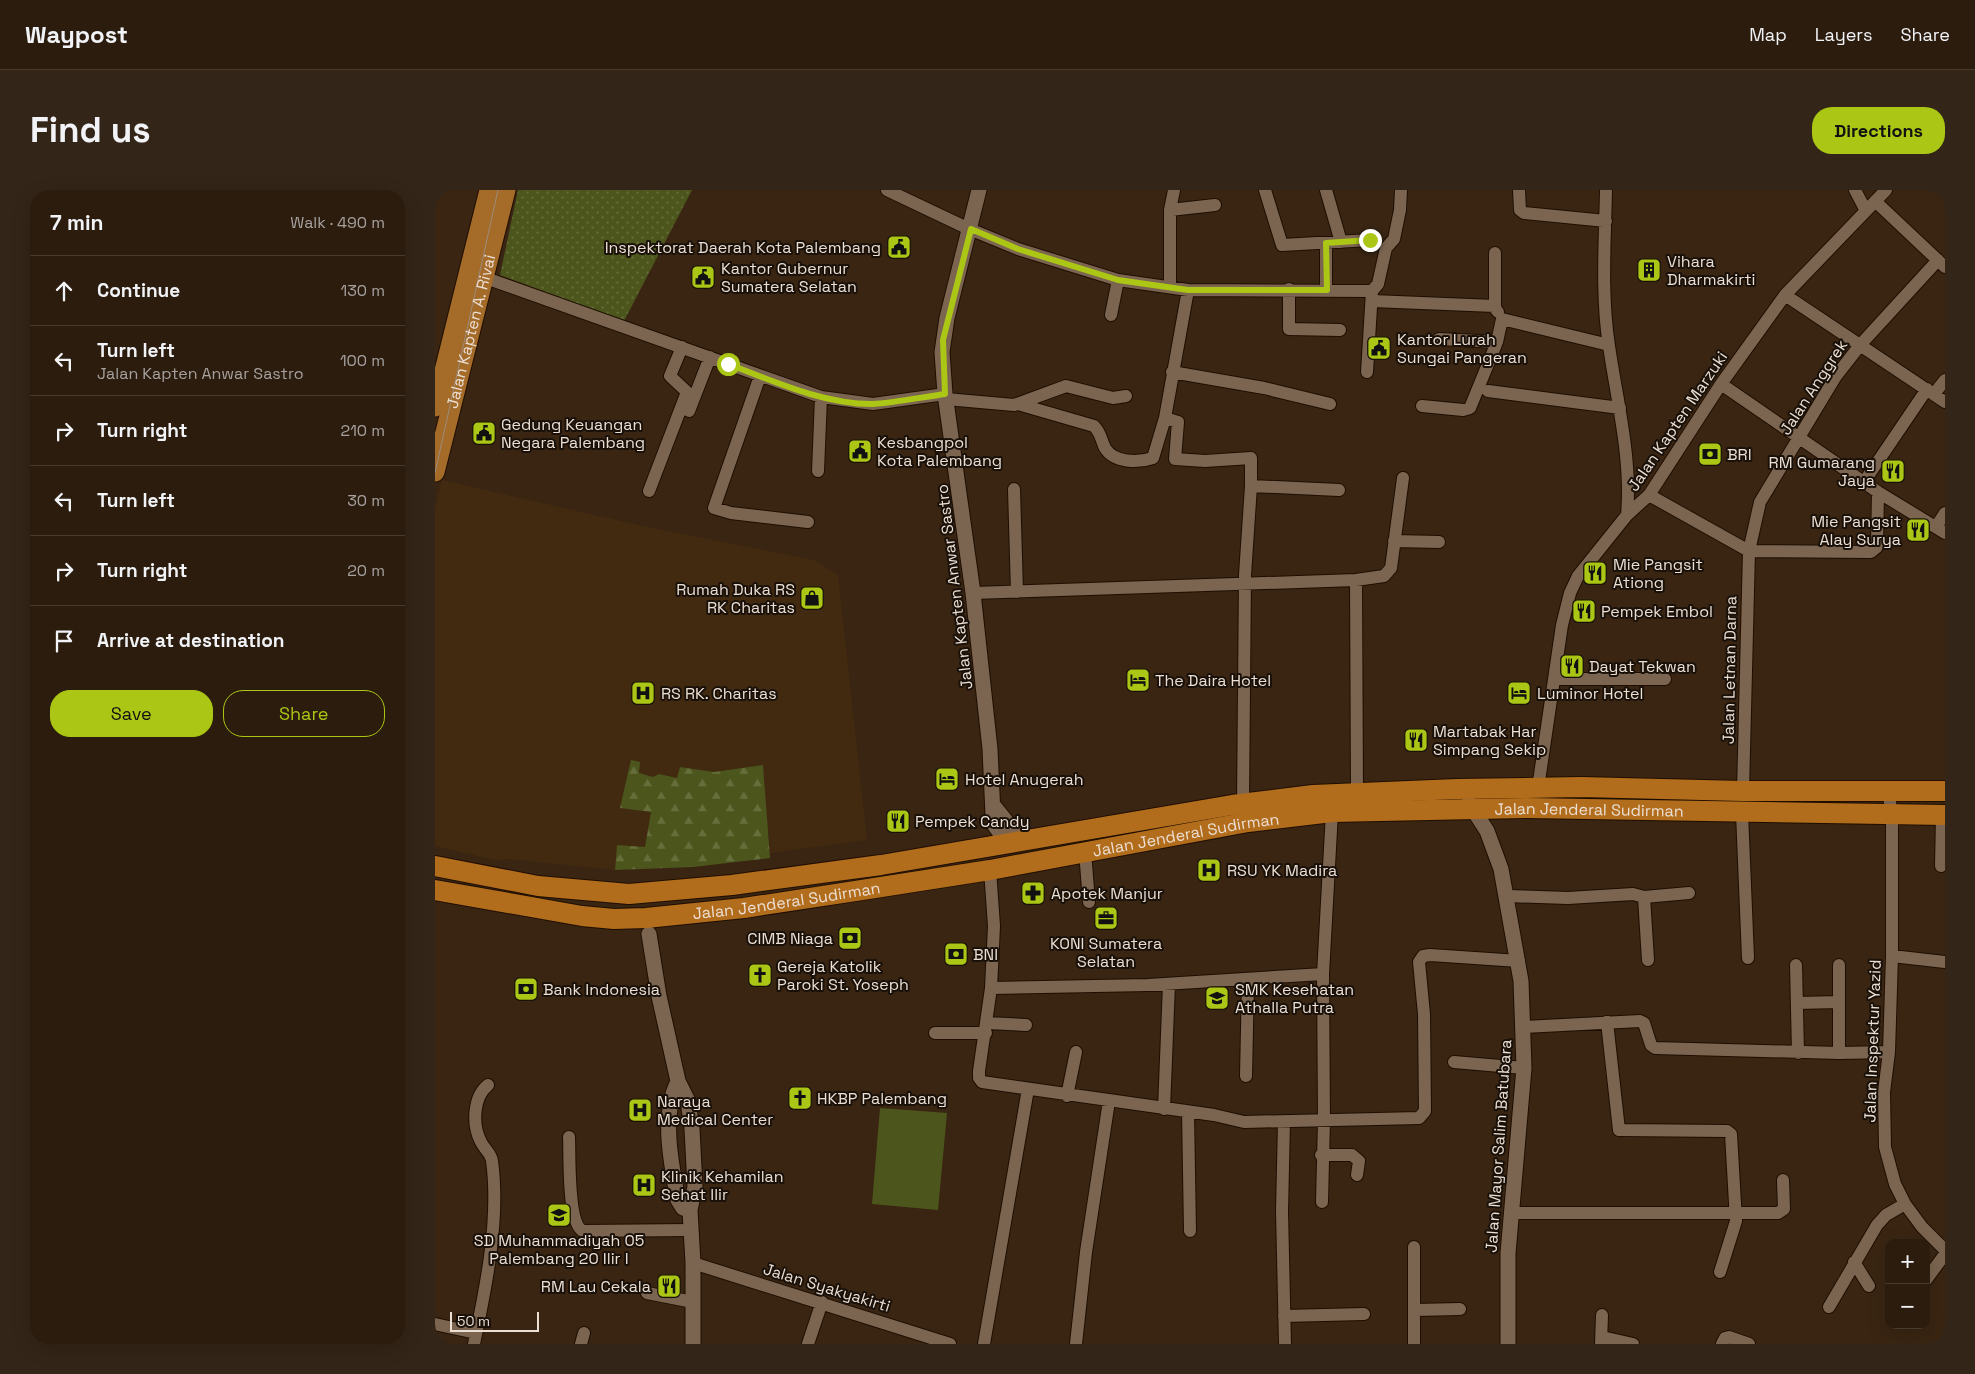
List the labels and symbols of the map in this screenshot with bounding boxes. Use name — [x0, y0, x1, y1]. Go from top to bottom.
route end — [1359, 229, 1382, 252]
public building icon: Inspektorat Daerah Kota Palembang — [886, 234, 912, 260]
place label: Inspektorat Daerah Kota Palembang — [605, 237, 881, 258]
place label: Vihara Dharmakirti — [1667, 251, 1755, 290]
street label: Jalan Kapten A. Rivai — [441, 252, 500, 411]
building icon: Vihara Dharmakirti — [1636, 257, 1662, 283]
place label: Kantor Gubernur Sumatera Selatan — [721, 258, 857, 297]
public building icon: Kantor Gubernur Sumatera Selatan — [690, 264, 716, 290]
place label: Kantor Lurah Sungai Pangeran — [1397, 329, 1527, 368]
public building icon: Kantor Lurah Sungai Pangeran — [1366, 335, 1392, 361]
street label: Jalan Anggrek — [1775, 335, 1852, 439]
street label: Jalan Kapten Marzuki — [1623, 347, 1732, 495]
route start — [717, 353, 740, 376]
place label: Gedung Keuangan Negara Palembang — [501, 414, 645, 453]
public building icon: Gedung Keuangan Negara Palembang — [471, 420, 497, 446]
place label: Kesbangpol Kota Palembang — [877, 432, 1002, 471]
public building icon: Kesbangpol Kota Palembang — [847, 438, 873, 464]
bank icon: BRI — [1697, 441, 1723, 467]
place label: BRI — [1727, 444, 1752, 465]
place label: RM Gumarang Jaya — [1769, 452, 1875, 491]
restaurant icon: RM Gumarang Jaya — [1880, 458, 1906, 484]
street label: Jalan Kapten Anwar Sastro — [931, 483, 978, 691]
place label: Mie Pangsit Alay Surya — [1811, 511, 1901, 550]
restaurant icon: Mie Pangsit Alay Surya — [1905, 517, 1931, 543]
place label: Mie Pangsit Ationg — [1613, 554, 1703, 593]
restaurant icon: Mie Pangsit Ationg — [1582, 560, 1608, 586]
place label: Rumah Duka RS RK Charitas — [676, 579, 795, 618]
shop icon: Rumah Duka RS RK Charitas — [799, 585, 825, 611]
street label: Jalan Letnan Darna — [1718, 596, 1741, 744]
restaurant icon: Pempek Embol — [1571, 598, 1597, 624]
place label: Pempek Embol — [1601, 601, 1713, 622]
restaurant icon: Dayat Tekwan — [1559, 653, 1585, 679]
place label: Dayat Tekwan — [1589, 656, 1696, 677]
hotel icon: The Daira Hotel — [1125, 667, 1151, 693]
place label: The Daira Hotel — [1155, 670, 1271, 691]
hospital icon: RS RK. Charitas — [630, 680, 656, 706]
hotel icon: Luminor Hotel — [1506, 680, 1532, 706]
place label: RS RK. Charitas — [661, 683, 777, 704]
place label: Luminor Hotel — [1537, 683, 1644, 704]
place label: Martabak Har Simpang Sekip — [1433, 721, 1546, 760]
restaurant icon: Martabak Har Simpang Sekip — [1403, 727, 1429, 753]
hotel icon: Hotel Anugerah — [934, 766, 960, 792]
place label: Hotel Anugerah — [965, 769, 1084, 790]
street label: Jalan Jenderal Sudirman — [1494, 798, 1684, 822]
restaurant icon: Pempek Candy — [885, 808, 911, 834]
street label: Jalan Jenderal Sudirman — [1091, 808, 1280, 862]
place label: Pempek Candy — [915, 811, 1029, 832]
hospital icon: RSU YK Madira — [1196, 857, 1222, 883]
place label: RSU YK Madira — [1227, 860, 1337, 881]
street label: Jalan Jenderal Sudirman — [692, 877, 882, 924]
pharmacy icon: Apotek Manjur — [1020, 880, 1046, 906]
place label: Apotek Manjur — [1051, 883, 1163, 904]
office icon: KONI Sumatera Selatan — [1093, 905, 1119, 931]
bank icon: CIMB Niaga — [837, 925, 863, 951]
place label: CIMB Niaga — [747, 928, 833, 949]
place label: KONI Sumatera Selatan — [1050, 933, 1162, 972]
bank icon: BNI — [943, 941, 969, 967]
place label: BNI — [973, 944, 998, 965]
place label: Gereja Katolik Paroki St. Yoseph — [777, 956, 909, 995]
street label: Jalan Inspektur Yazid — [1859, 959, 1886, 1123]
church icon: Gereja Katolik Paroki St. Yoseph — [747, 962, 773, 988]
bank icon: Bank Indonesia — [513, 976, 539, 1002]
place label: Bank Indonesia — [543, 979, 660, 1000]
place label: SMK Kesehatan Athalla Putra — [1235, 979, 1354, 1018]
school or university icon: SMK Kesehatan Athalla Putra — [1204, 985, 1230, 1011]
street label: Jalan Mayor Salim Batubara — [1481, 1039, 1516, 1253]
church icon: HKBP Palembang — [787, 1085, 813, 1111]
place label: HKBP Palembang — [817, 1088, 947, 1109]
place label: Naraya Medical Center — [657, 1091, 773, 1130]
hospital icon: Naraya Medical Center — [627, 1097, 653, 1123]
place label: Klinik Kehamilan Sehat Ilir — [661, 1166, 784, 1205]
hospital icon: Klinik Kehamilan Sehat Ilir — [631, 1172, 657, 1198]
school or university icon: SD Muhammadiyah 05 Palembang 20 Ilir I — [546, 1202, 572, 1228]
place label: SD Muhammadiyah 05 Palembang 20 Ilir I — [474, 1230, 644, 1269]
street label: Jalan Syakyakirti — [761, 1258, 893, 1317]
restaurant icon: RM Lau Cekala — [656, 1273, 682, 1299]
place label: RM Lau Cekala — [541, 1276, 651, 1297]
scale bar — [450, 1309, 539, 1332]

